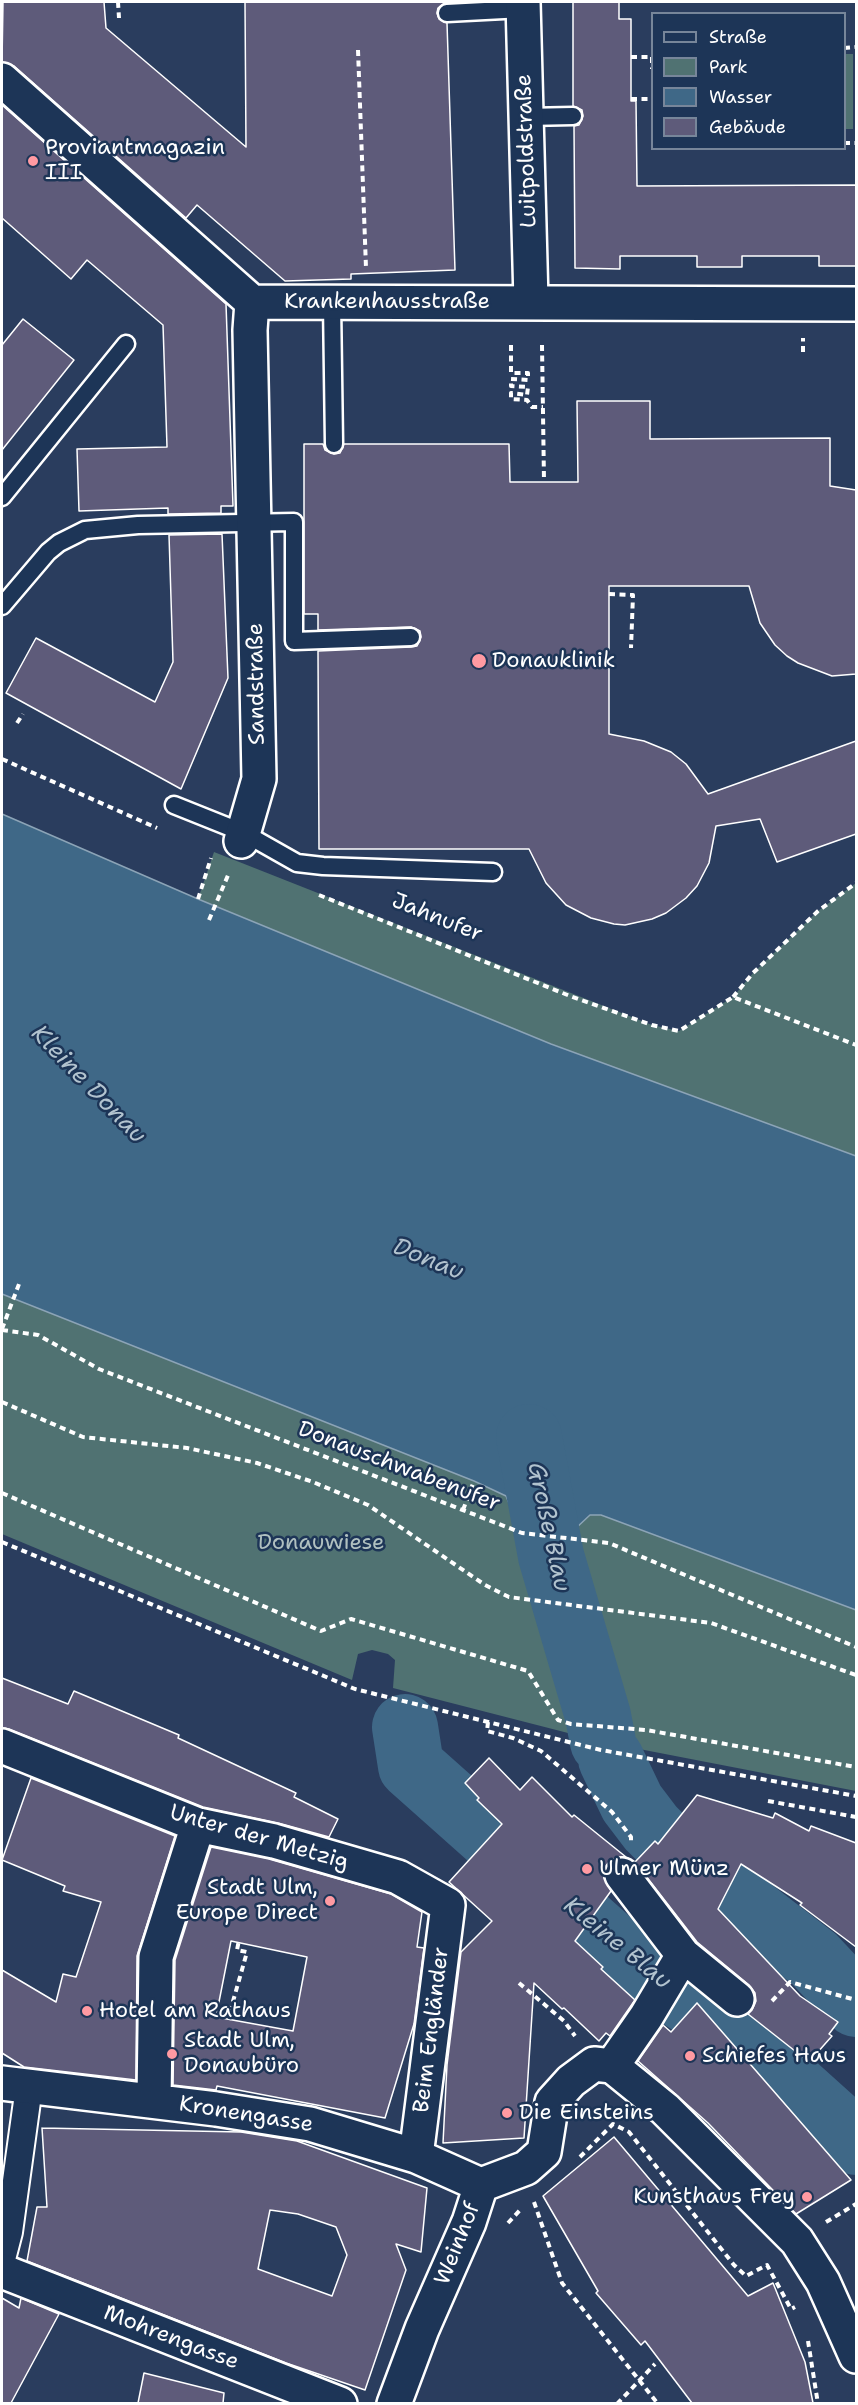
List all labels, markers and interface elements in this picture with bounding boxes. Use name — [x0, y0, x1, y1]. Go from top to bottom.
legend — [651, 12, 846, 150]
text: Straße — [709, 25, 767, 49]
text: Park — [709, 55, 748, 79]
street label: Luitpoldstraße — [511, 73, 543, 229]
text: Wasser — [709, 85, 772, 109]
text: Gebäude — [709, 115, 786, 139]
place label: Proviantmagazin III — [45, 135, 225, 186]
marker: Proviantmagazin III — [26, 154, 40, 168]
street label: Krankenhausstraße — [284, 289, 490, 315]
street label: Sandstraße — [243, 623, 271, 745]
place label: Donauklinik — [492, 648, 615, 674]
marker: Donauklinik — [470, 652, 488, 670]
street label: Jahnufer — [388, 888, 486, 948]
water label: Kleine Donau — [24, 1020, 152, 1150]
water label: Donau — [388, 1233, 468, 1287]
street label: Donauschwabenufer — [294, 1416, 504, 1518]
water label: Große Blau — [520, 1460, 576, 1594]
park label: Donauwiese — [257, 1530, 385, 1556]
street label: Unter der Metzig — [166, 1800, 352, 1876]
place label: Ulmer Münz — [599, 1856, 729, 1882]
marker: Ulmer Münz — [580, 1862, 594, 1876]
place label: Stadt Ulm, Europe Direct — [176, 1875, 318, 1927]
water label: Kleine Blau — [557, 1892, 677, 1996]
marker: Stadt Ulm, Europe Direct — [323, 1894, 337, 1908]
street label: Beim Engländer — [409, 1945, 455, 2115]
place label: Hotel am Rathaus — [99, 1998, 291, 2024]
marker: Hotel am Rathaus — [80, 2004, 94, 2018]
place label: Stadt Ulm, Donaubüro — [184, 2028, 299, 2080]
place label: Schiefes Haus — [702, 2043, 846, 2069]
marker: Stadt Ulm, Donaubüro — [165, 2047, 179, 2061]
marker: Schiefes Haus — [683, 2049, 697, 2063]
street label: Kronengasse — [177, 2091, 315, 2139]
place label: Die Einsteins — [519, 2100, 654, 2126]
marker: Die Einsteins — [500, 2106, 514, 2120]
place label: Kunsthaus Frey — [633, 2184, 795, 2210]
marker: Kunsthaus Frey — [800, 2190, 814, 2204]
street label: Weinhof — [430, 2199, 486, 2289]
street label: Mohrengasse — [100, 2300, 242, 2376]

